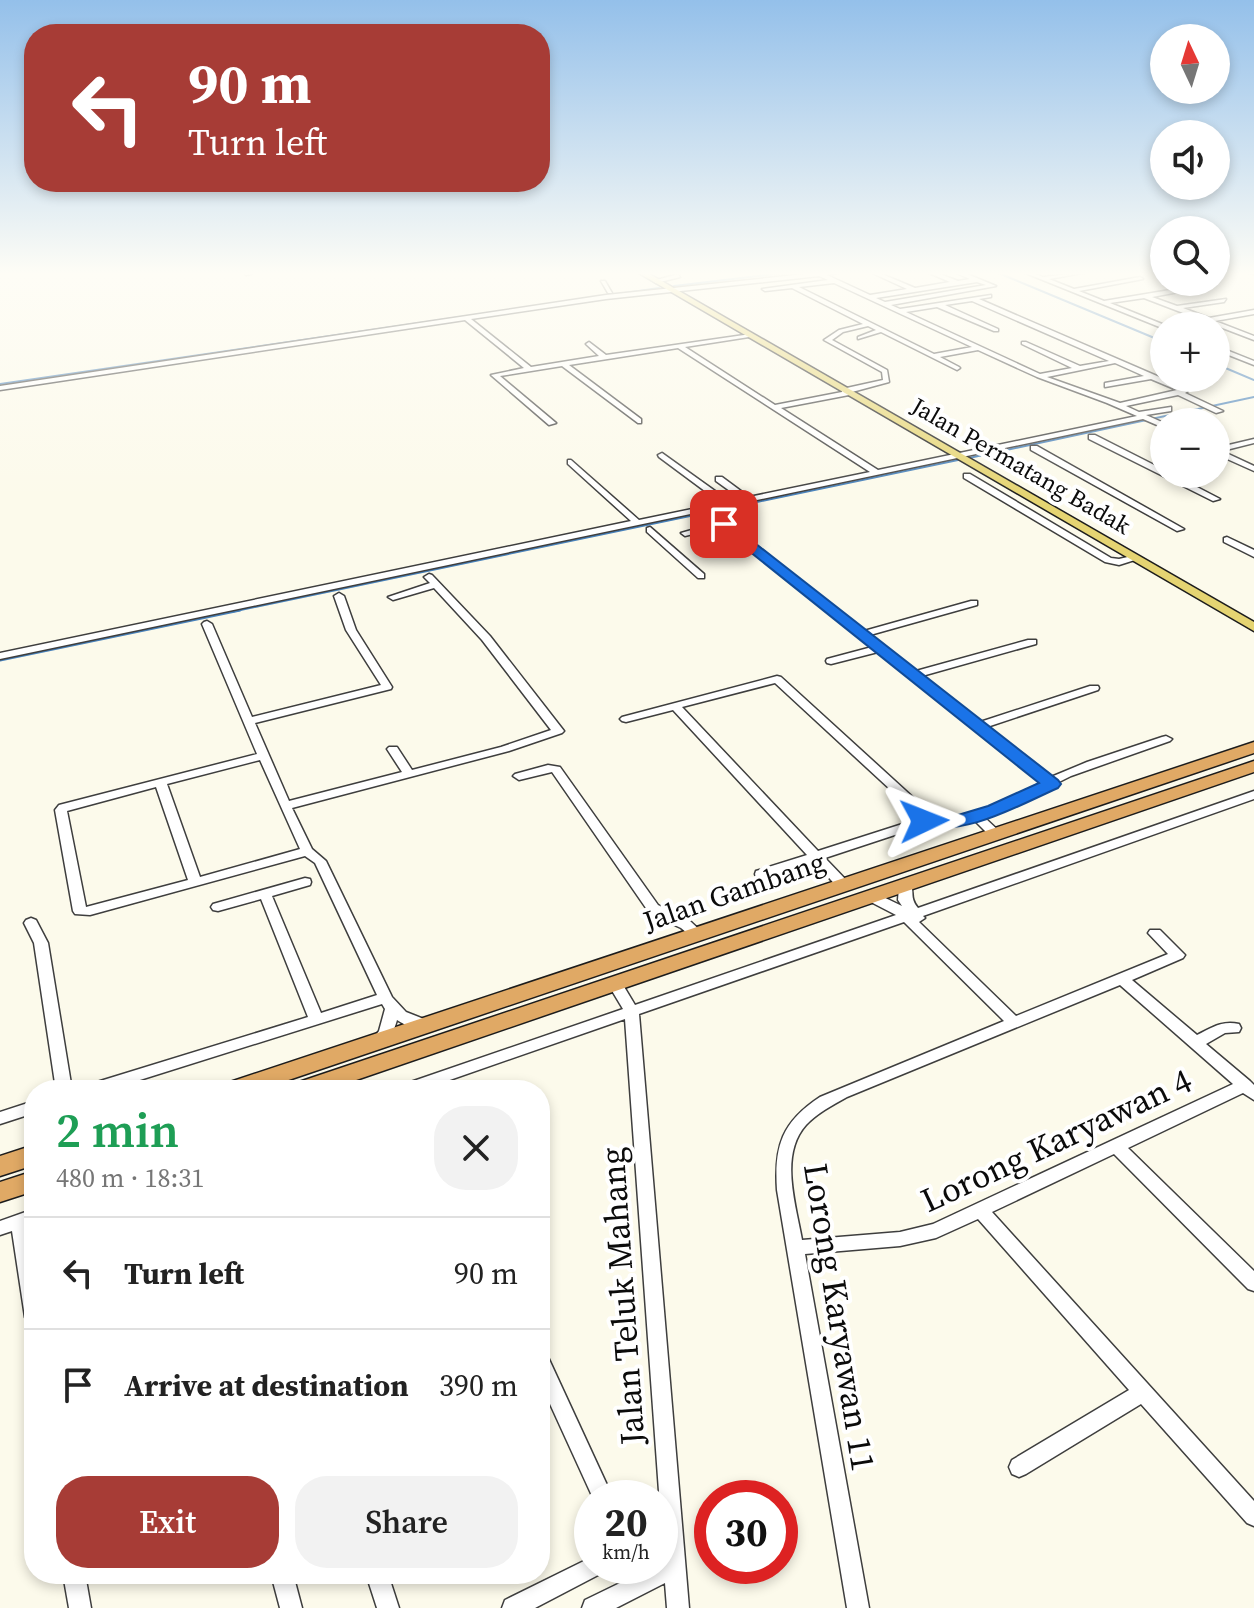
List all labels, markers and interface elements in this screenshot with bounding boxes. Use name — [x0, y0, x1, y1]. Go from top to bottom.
north arrow — [1150, 24, 1230, 104]
map controls — [1150, 24, 1230, 488]
text: 90 m — [188, 45, 311, 122]
icon: left — [56, 56, 160, 160]
text: Turn left — [188, 118, 327, 167]
button: sound — [1150, 120, 1230, 200]
button: search — [1150, 216, 1230, 296]
button: + — [1150, 312, 1230, 392]
street label: Jalan Permatang Badak — [905, 389, 1138, 542]
button: − — [1150, 408, 1230, 488]
pin — [690, 490, 758, 558]
icon: arrive — [702, 502, 746, 546]
position arrow — [882, 779, 966, 863]
street label: Jalan Gambang — [637, 842, 830, 940]
street label: Lorong Karyawan 4 — [913, 1057, 1199, 1223]
text: 2 min — [56, 1097, 179, 1163]
button: close — [434, 1106, 518, 1190]
street label: Jalan Teluk Mahang — [589, 1146, 655, 1447]
text: 480 m · 18:31 — [56, 1160, 204, 1196]
street label: Lorong Karyawan 11 — [793, 1160, 887, 1474]
icon: left — [56, 1251, 100, 1295]
text: Turn left — [124, 1253, 244, 1294]
text: 90 m — [454, 1253, 518, 1294]
icon: arrive — [56, 1363, 100, 1407]
text: Arrive at destination — [124, 1365, 409, 1406]
text: 390 m — [439, 1365, 518, 1406]
button: Exit — [56, 1476, 279, 1568]
button: Share — [295, 1476, 518, 1568]
speed limit sign: 30 — [694, 1480, 798, 1584]
text: 20 — [604, 1495, 648, 1549]
text: km/h — [602, 1538, 650, 1566]

